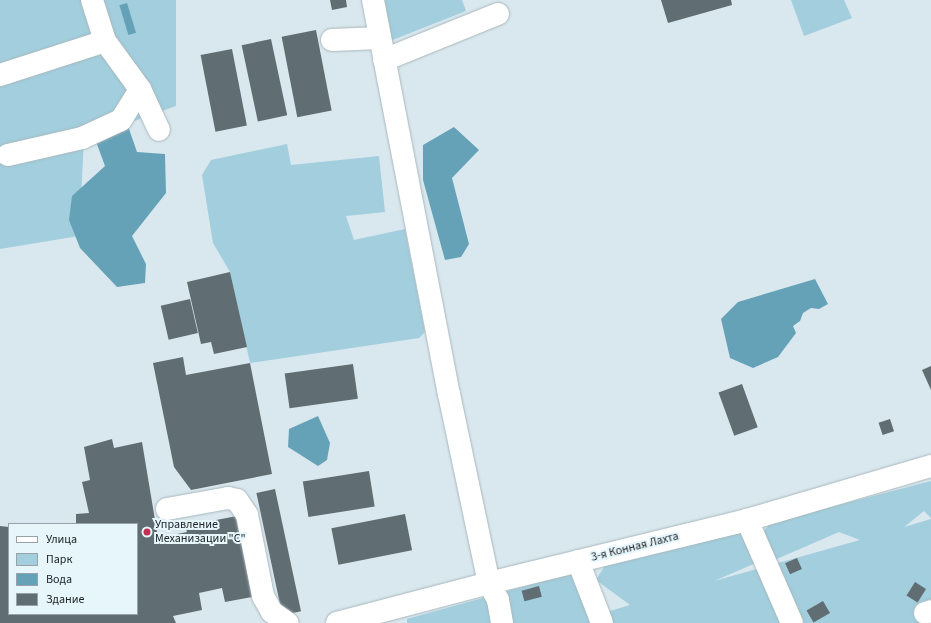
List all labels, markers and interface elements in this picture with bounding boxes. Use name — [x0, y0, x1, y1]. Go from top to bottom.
place label: Управление Механизации "С" — [155, 518, 246, 546]
legend — [8, 523, 138, 615]
marker: Управление Механизации "С" — [142, 527, 152, 537]
street label: 3-я Конная Лахта — [590, 529, 680, 565]
text: Улица — [46, 531, 77, 548]
text: Парк — [46, 551, 72, 568]
text: Вода — [46, 571, 72, 588]
text: Здание — [46, 591, 85, 608]

